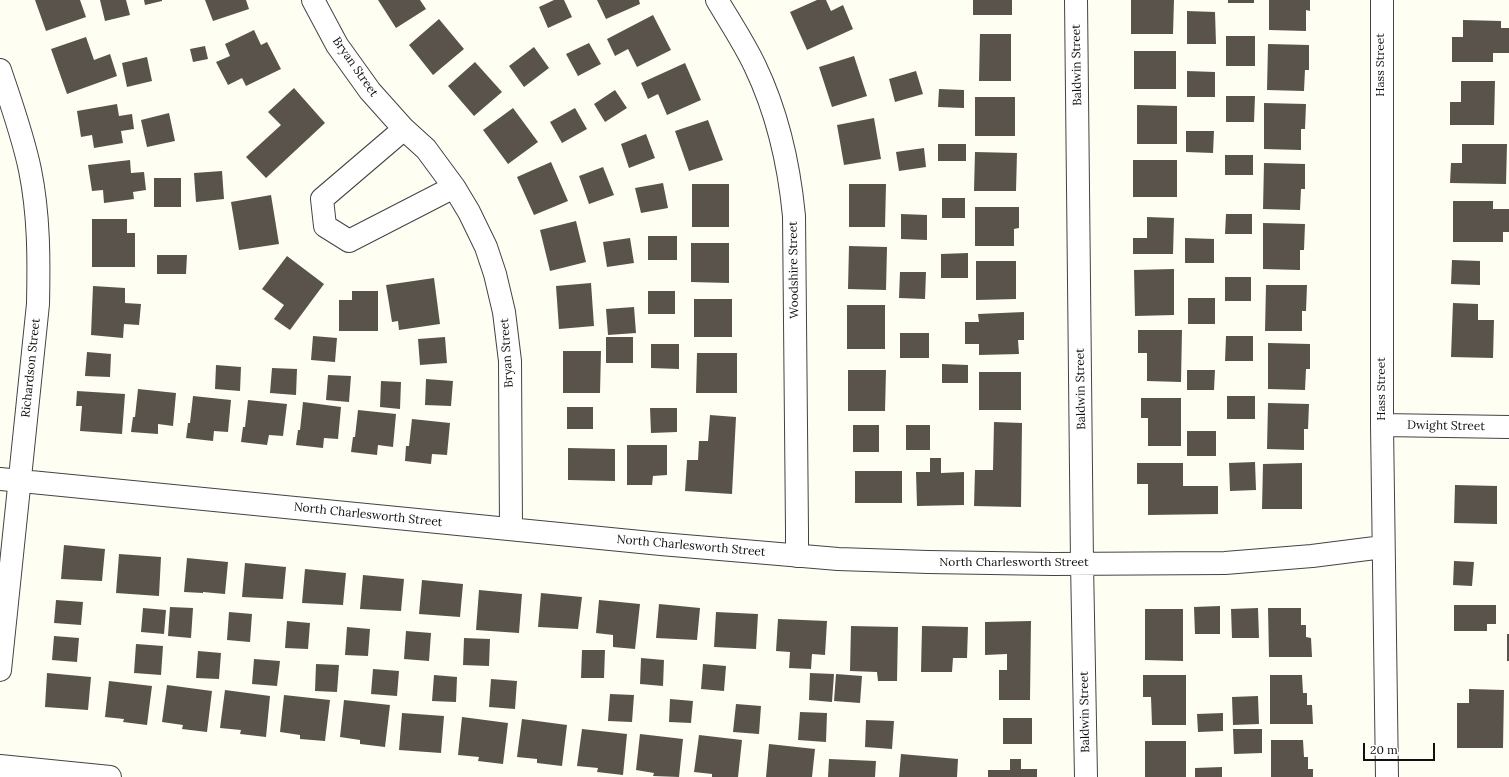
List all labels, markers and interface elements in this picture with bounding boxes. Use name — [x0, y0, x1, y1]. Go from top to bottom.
street label: Baldwin Street — [1069, 24, 1085, 106]
street label: Hass Street — [1374, 33, 1388, 97]
street label: Bryan Street — [329, 34, 381, 100]
street label: Woodshire Street — [786, 221, 802, 319]
street label: Richardson Street — [19, 318, 43, 418]
street label: Bryan Street — [497, 318, 517, 388]
street label: Baldwin Street — [1073, 348, 1089, 430]
street label: Hass Street — [1375, 357, 1389, 421]
street label: Dwight Street — [1407, 418, 1485, 434]
street label: North Charlesworth Street — [293, 500, 443, 530]
street label: North Charlesworth Street — [616, 532, 766, 560]
street label: North Charlesworth Street — [939, 556, 1089, 570]
street label: Baldwin Street — [1077, 671, 1093, 753]
scale bar — [1365, 735, 1437, 761]
text: 20 m — [1370, 742, 1398, 757]

